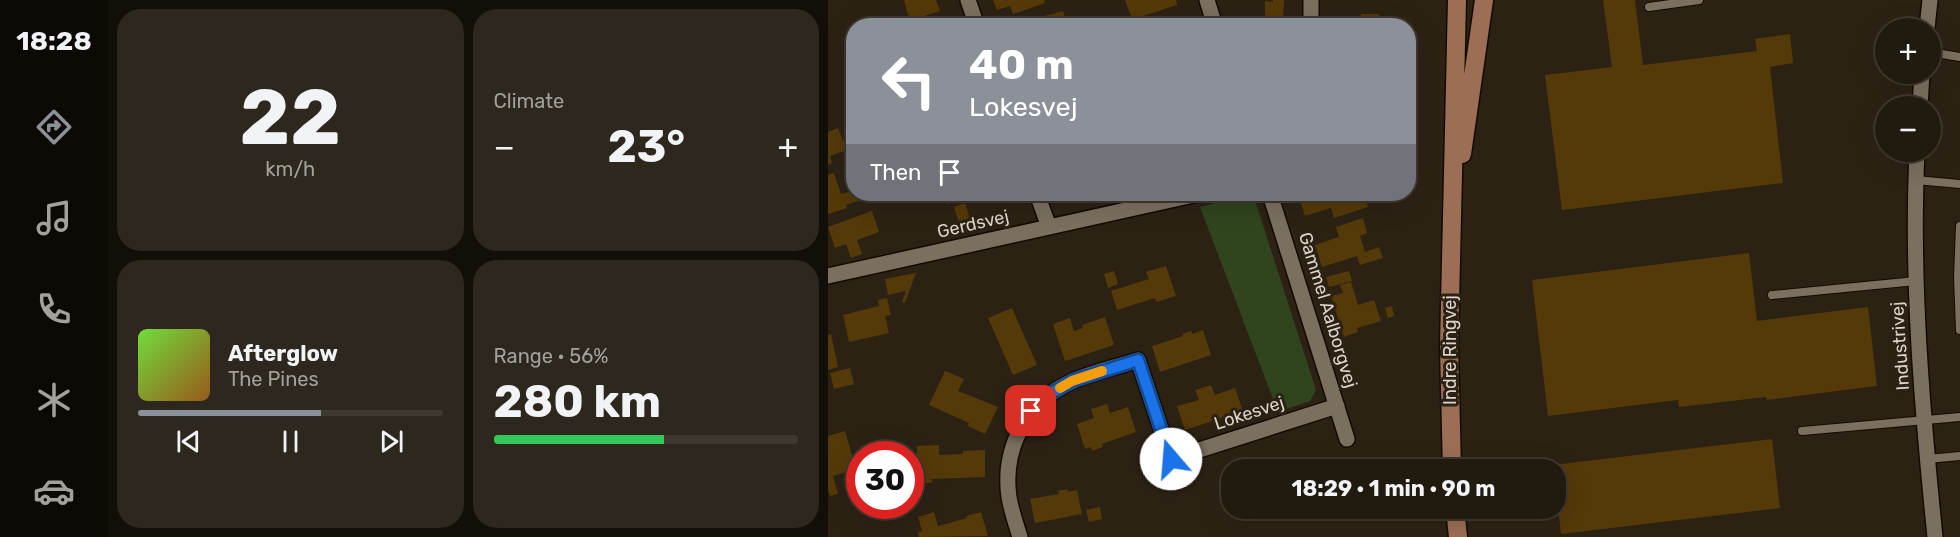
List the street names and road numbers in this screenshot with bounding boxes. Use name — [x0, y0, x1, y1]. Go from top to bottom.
street label: Gerdsvej — [935, 205, 1011, 243]
street label: Gammel Aalborgvej — [1294, 229, 1362, 391]
street label: Indre Ringvej — [1439, 295, 1461, 405]
street label: Industrivej — [1886, 301, 1914, 391]
street label: Lokesvej — [1211, 391, 1287, 435]

